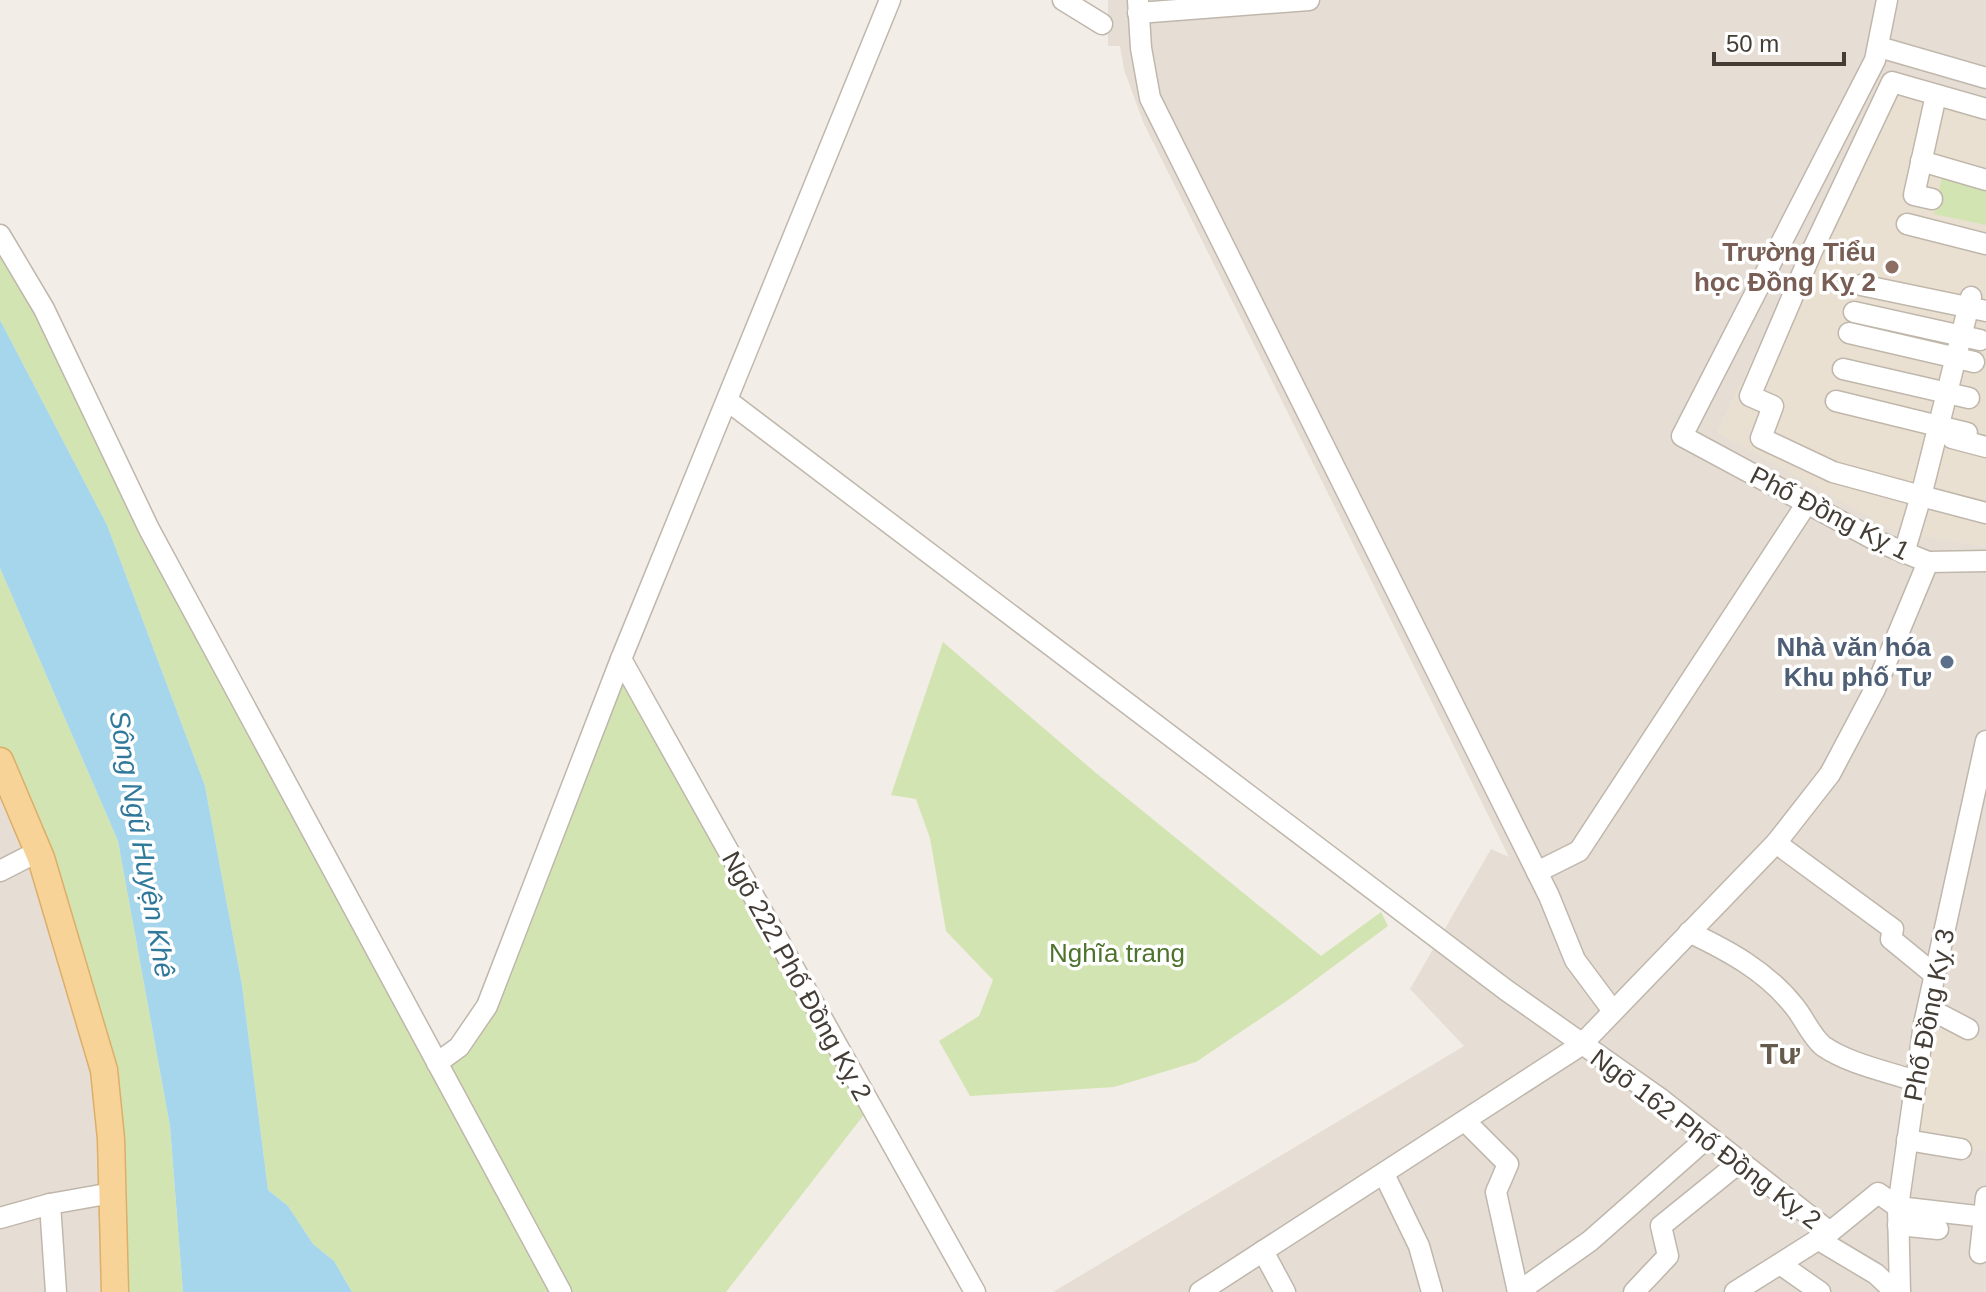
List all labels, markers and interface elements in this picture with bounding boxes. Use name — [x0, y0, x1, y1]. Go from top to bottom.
scale bar — [1714, 16, 1844, 66]
text: 50 m — [1726, 30, 1779, 57]
place label: Trường Tiểu học Đồng Kỵ 2 — [1694, 237, 1876, 297]
marker: Trường Tiểu học Đồng Kỵ 2 — [1883, 258, 1901, 276]
street label: Phố Đồng Kỵ 1 — [1745, 460, 1915, 566]
place label: Nhà văn hóa Khu phố Tư — [1776, 632, 1932, 692]
marker: Nhà văn hóa Khu phố Tư — [1938, 653, 1956, 671]
water label: Sông Ngũ Huyện Khê — [103, 708, 181, 980]
street label: Ngõ 222 Phố Đồng Kỵ 2 — [716, 846, 878, 1106]
street label: Phố Đồng Kỵ 3 — [1898, 926, 1960, 1104]
park label: Nghĩa trang — [1049, 938, 1185, 968]
district label: Tư — [1760, 1037, 1800, 1070]
street label: Ngõ 162 Phố Đồng Kỵ 2 — [1585, 1043, 1827, 1235]

